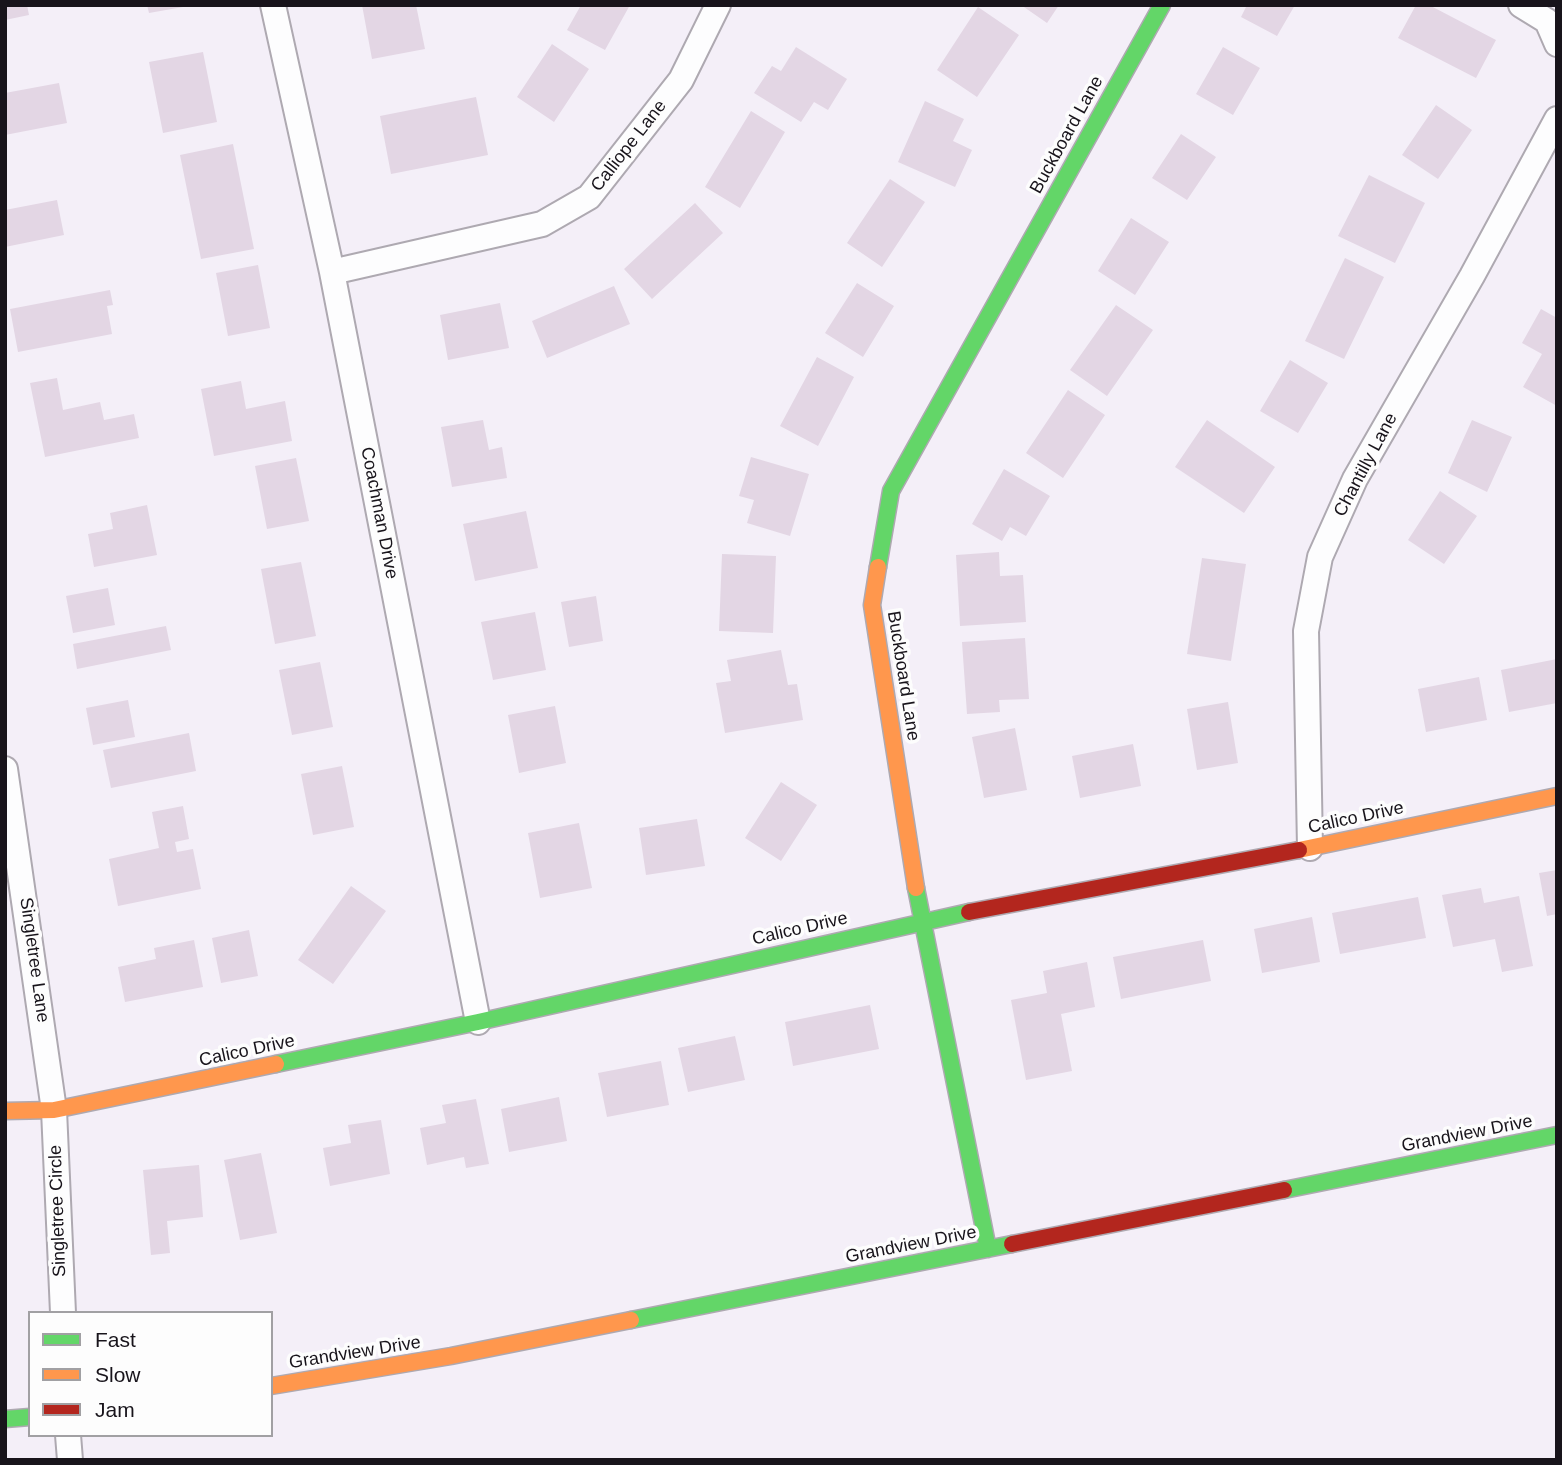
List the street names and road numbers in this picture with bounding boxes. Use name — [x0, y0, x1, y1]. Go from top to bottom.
street label: Buckboard Lane — [1026, 72, 1108, 198]
street label: Calliope Lane — [587, 96, 671, 196]
street label: Chantilly Lane — [1330, 410, 1402, 520]
street label: Coachman Drive — [356, 445, 402, 581]
street label: Buckboard Lane — [882, 610, 924, 742]
street label: Calico Drive — [1306, 797, 1406, 839]
street label: Singletree Lane — [15, 896, 53, 1024]
street label: Calico Drive — [750, 908, 850, 950]
street label: Calico Drive — [197, 1030, 297, 1072]
street label: Grandview Drive — [1400, 1111, 1534, 1157]
street label: Singletree Circle — [45, 1145, 71, 1277]
street label: Grandview Drive — [844, 1222, 978, 1268]
street label: Grandview Drive — [288, 1332, 422, 1374]

